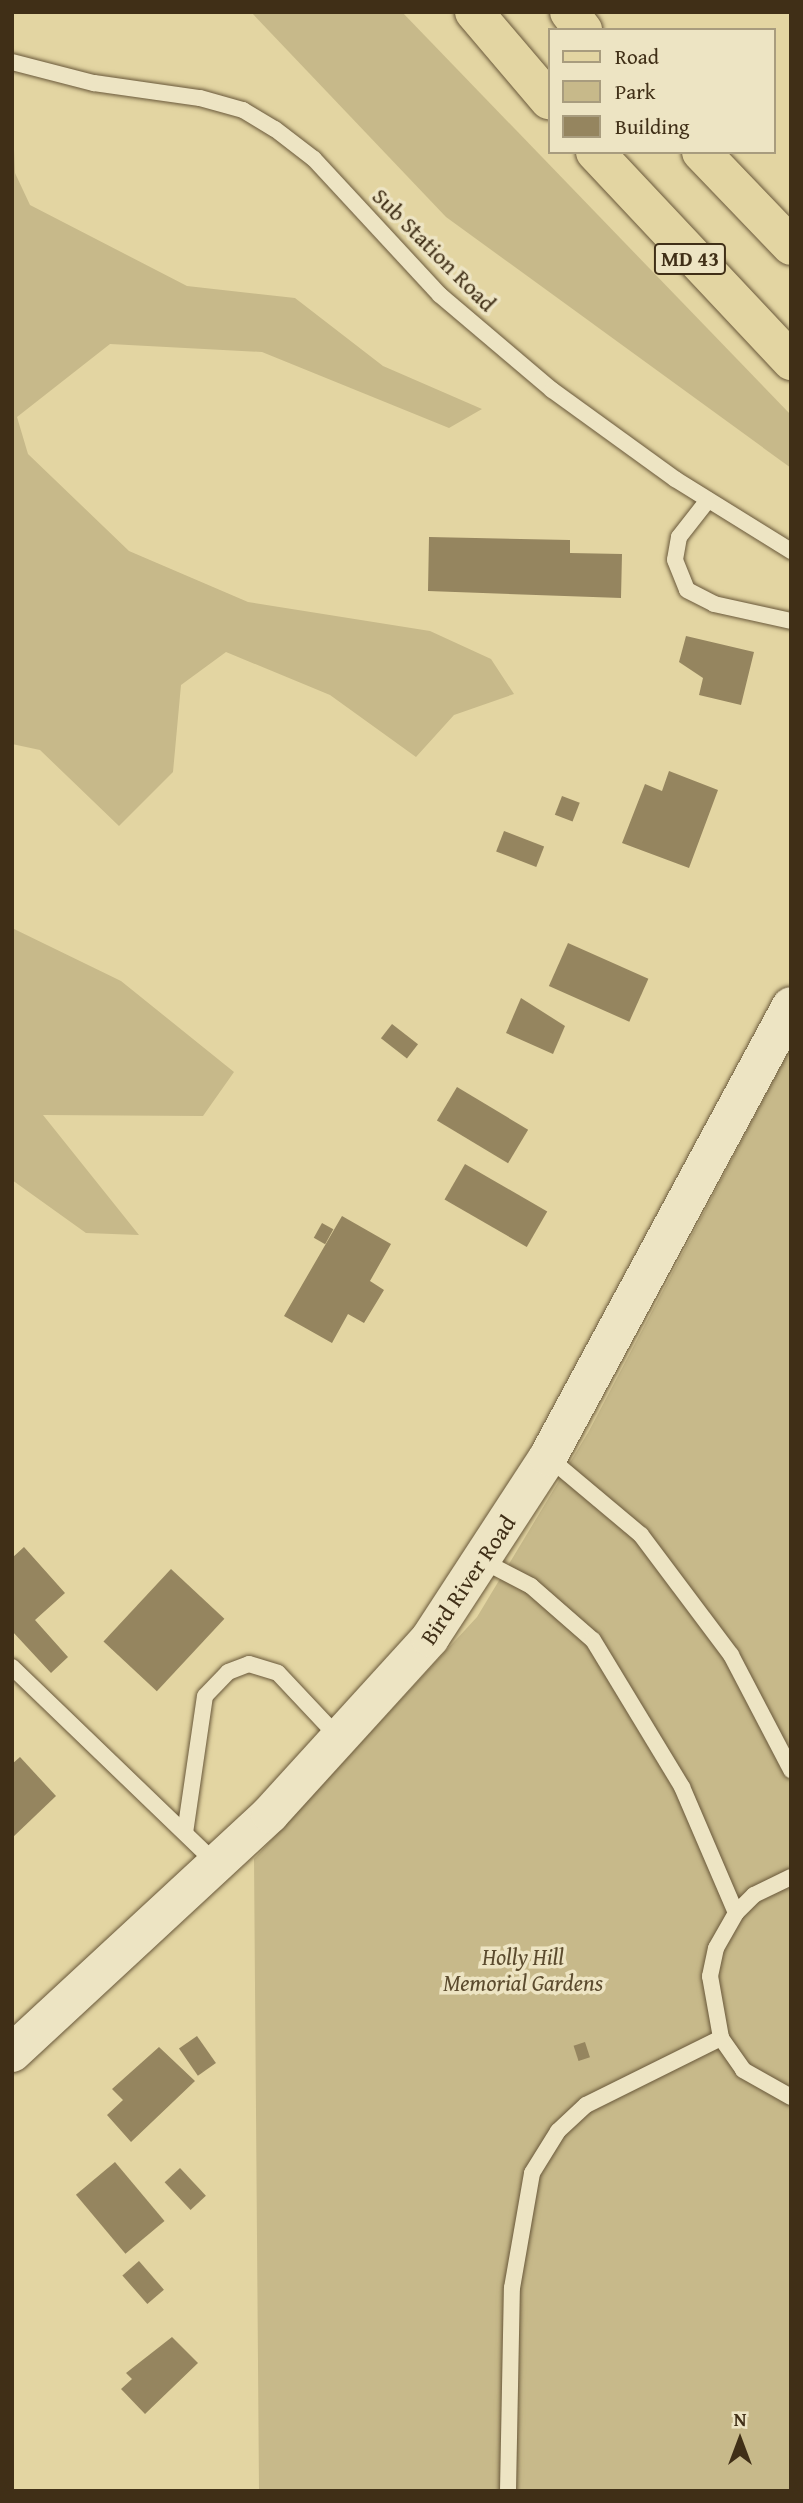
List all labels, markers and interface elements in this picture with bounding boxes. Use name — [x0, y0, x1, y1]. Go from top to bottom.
legend — [548, 28, 775, 154]
text: Road — [615, 41, 659, 72]
text: Park — [615, 76, 656, 107]
text: Building — [615, 111, 689, 142]
street label: Sub Station Road — [367, 183, 501, 317]
road number: MD 43 — [653, 242, 727, 276]
street label: Bird River Road — [415, 1510, 521, 1650]
park label: Holly Hill Memorial Gardens — [443, 1943, 603, 1997]
north arrow — [705, 2405, 775, 2475]
text: N — [734, 2405, 746, 2433]

